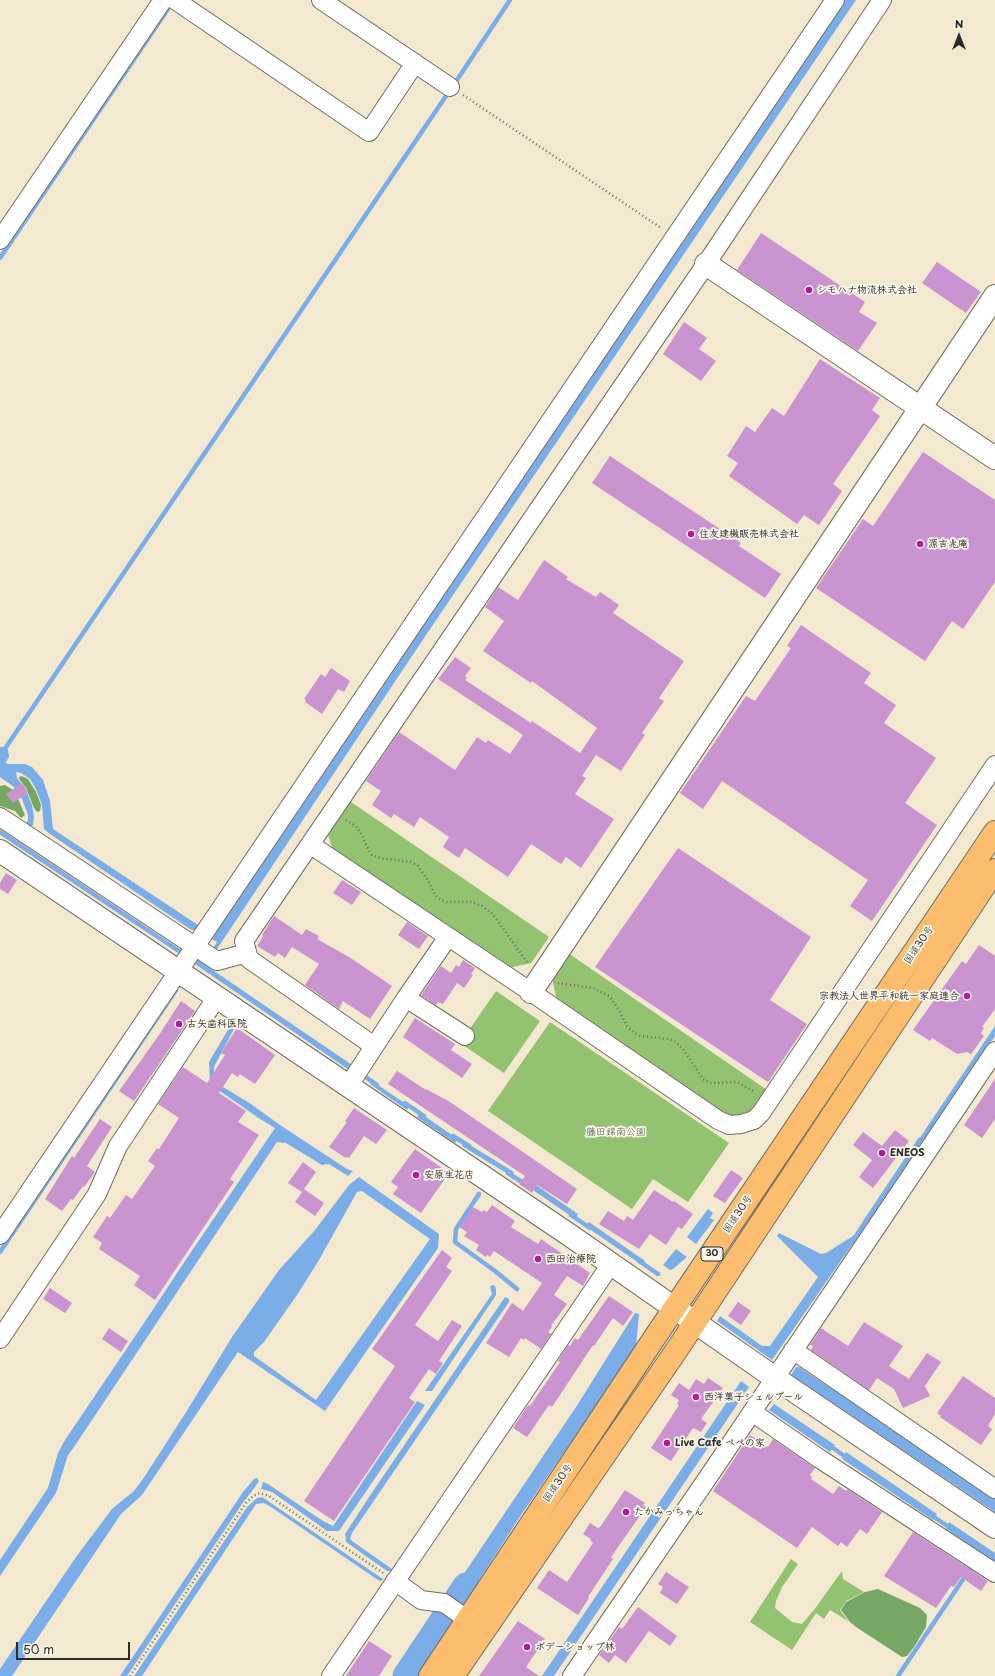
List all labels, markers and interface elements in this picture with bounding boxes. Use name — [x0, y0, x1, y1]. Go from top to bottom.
text: N — [955, 15, 963, 32]
north arrow — [939, 16, 979, 56]
place label: シモハナ物流株式会社 — [817, 284, 917, 296]
marker: シモハナ物流株式会社 — [804, 285, 814, 295]
place label: 住友建機販売株式会社 — [699, 528, 799, 540]
marker: 住友建機販売株式会社 — [686, 529, 696, 539]
place label: 源吉兆庵 — [928, 538, 968, 550]
marker: 源吉兆庵 — [915, 539, 925, 549]
street label: 国道30号 — [902, 923, 936, 967]
place label: 宗教法人世界平和統一家庭連合 — [819, 990, 959, 1002]
marker: 宗教法人世界平和統一家庭連合 — [962, 991, 972, 1001]
place label: 古矢歯科医院 — [187, 1018, 247, 1030]
marker: 古矢歯科医院 — [174, 1019, 184, 1029]
park label: 藤田錦南公園 — [586, 1126, 646, 1138]
place label: ENEOS — [890, 1147, 925, 1159]
marker: ENEOS — [877, 1148, 887, 1158]
place label: 安原生花店 — [424, 1169, 474, 1181]
marker: 安原生花店 — [411, 1170, 421, 1180]
street label: 国道30号 — [721, 1192, 755, 1236]
road number: 30 — [701, 1247, 723, 1261]
place label: 西田治療院 — [546, 1253, 596, 1265]
marker: 西田治療院 — [533, 1254, 543, 1264]
place label: 西洋菓子シェルブール — [704, 1391, 803, 1403]
marker: 西洋菓子シェルブール — [691, 1392, 701, 1402]
place label: Live Cafe ペペの家 — [675, 1437, 765, 1449]
marker: Live Cafe ペペの家 — [662, 1438, 672, 1448]
street label: 国道30号 — [541, 1461, 575, 1505]
place label: たかみっちゃん — [634, 1506, 704, 1518]
marker: たかみっちゃん — [621, 1507, 631, 1517]
scale bar — [18, 1634, 132, 1660]
text: 50 m — [23, 1640, 54, 1658]
place label: ボデーショップ林 — [535, 1641, 615, 1653]
marker: ボデーショップ林 — [522, 1642, 532, 1652]

